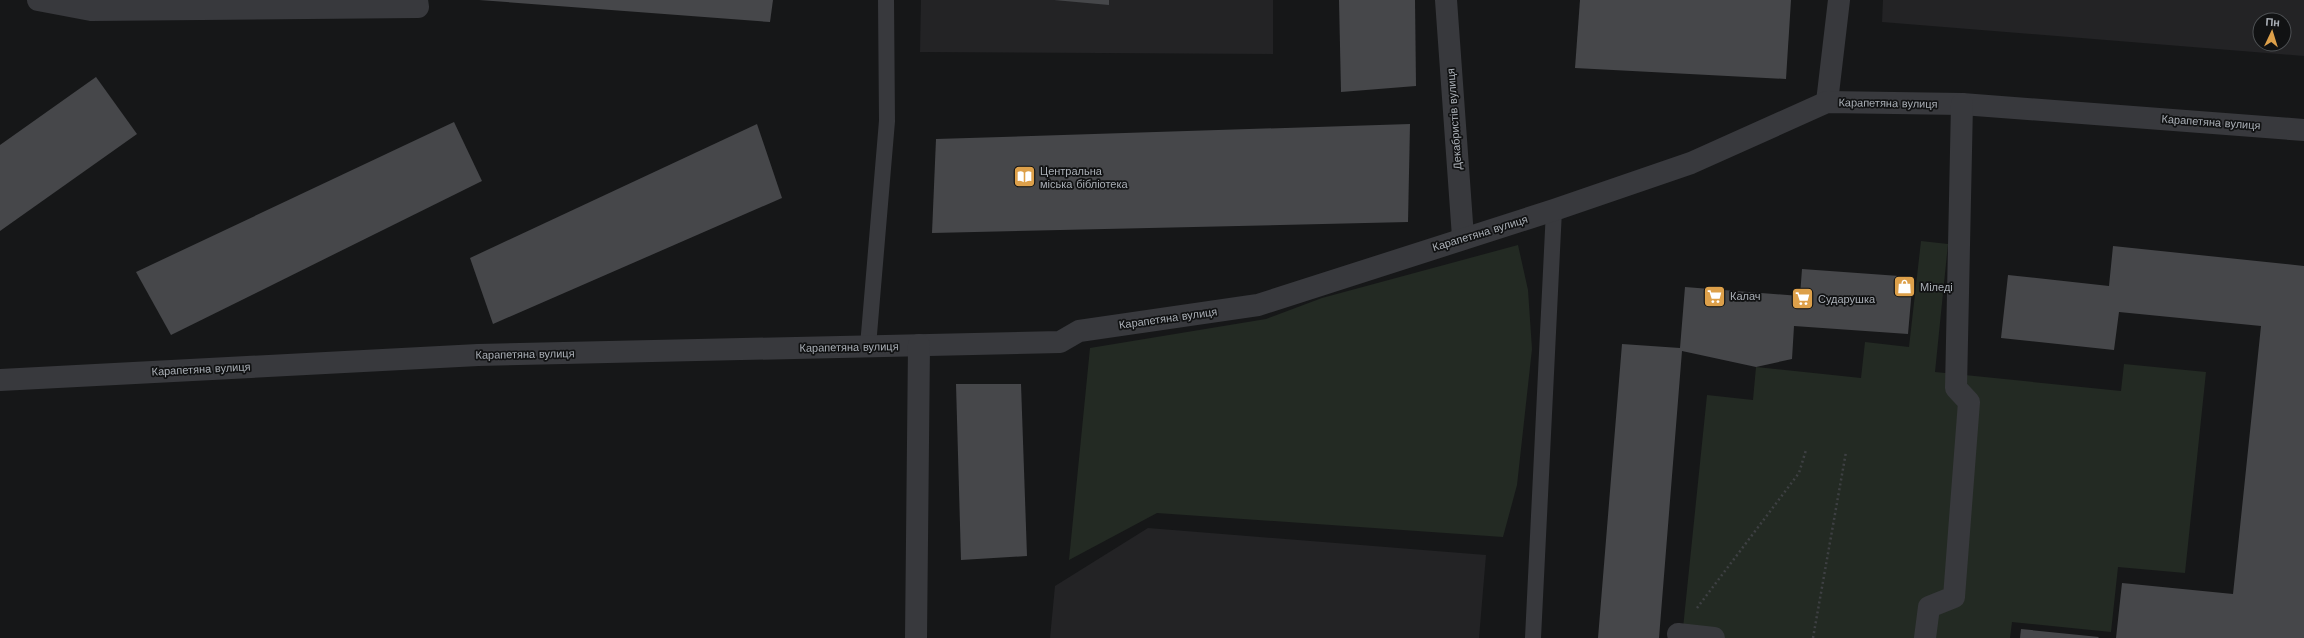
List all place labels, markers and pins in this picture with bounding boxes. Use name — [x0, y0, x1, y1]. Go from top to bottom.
library icon: Центральна міська бібліотека — [1012, 164, 1038, 190]
place label: Центральна міська бібліотека — [1040, 165, 1129, 191]
shop icon: Міледі — [1891, 274, 1917, 300]
place label: Міледі — [1920, 281, 1953, 294]
supermarket icon: Калач — [1701, 283, 1727, 309]
supermarket icon: Сударушка — [1789, 286, 1815, 312]
place label: Калач — [1730, 290, 1761, 303]
place label: Сударушка — [1818, 293, 1876, 306]

